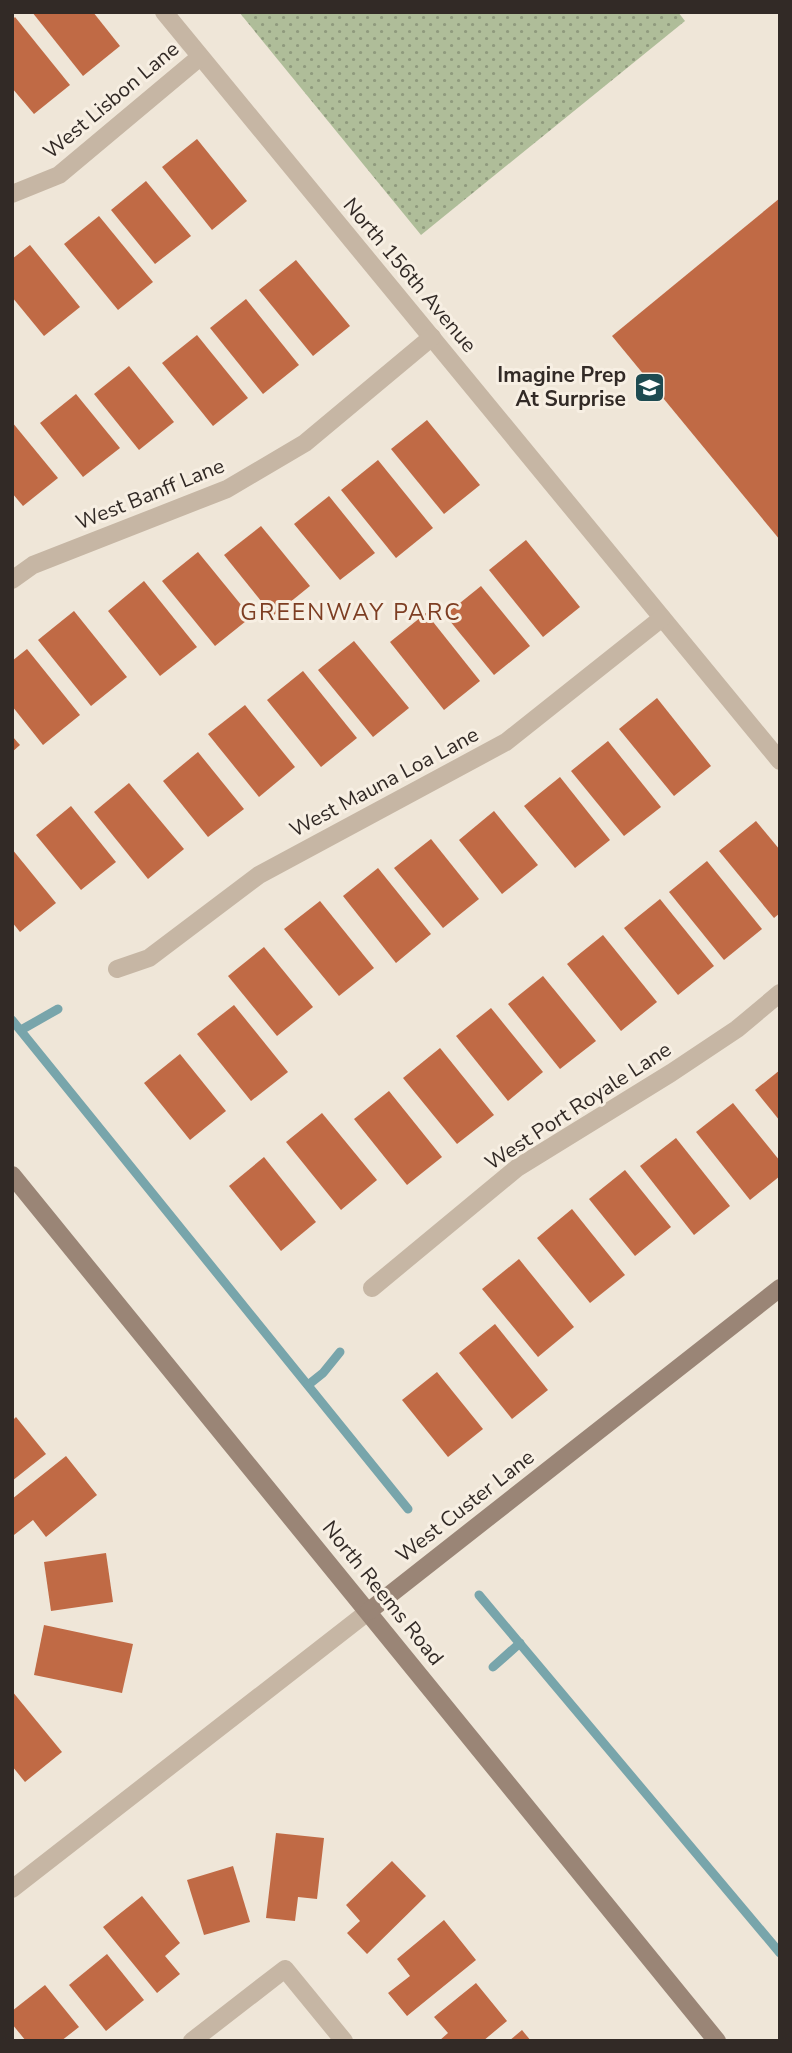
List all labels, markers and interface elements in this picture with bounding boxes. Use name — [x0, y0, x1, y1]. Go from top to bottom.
street label: West Lisbon Lane — [37, 35, 185, 165]
street label: North 156th Avenue — [337, 192, 483, 358]
place label: Imagine Prep At Surprise — [497, 361, 626, 413]
school or university icon: Imagine Prep At Surprise — [632, 370, 666, 404]
street label: West Banff Lane — [72, 451, 228, 537]
district label: GREENWAY PARC — [240, 597, 462, 628]
street label: West Mauna Loa Lane — [285, 720, 483, 844]
street label: West Port Royale Lane — [480, 1035, 676, 1177]
street label: West Custer Lane — [390, 1443, 540, 1569]
street label: North Reems Road — [316, 1515, 450, 1671]

